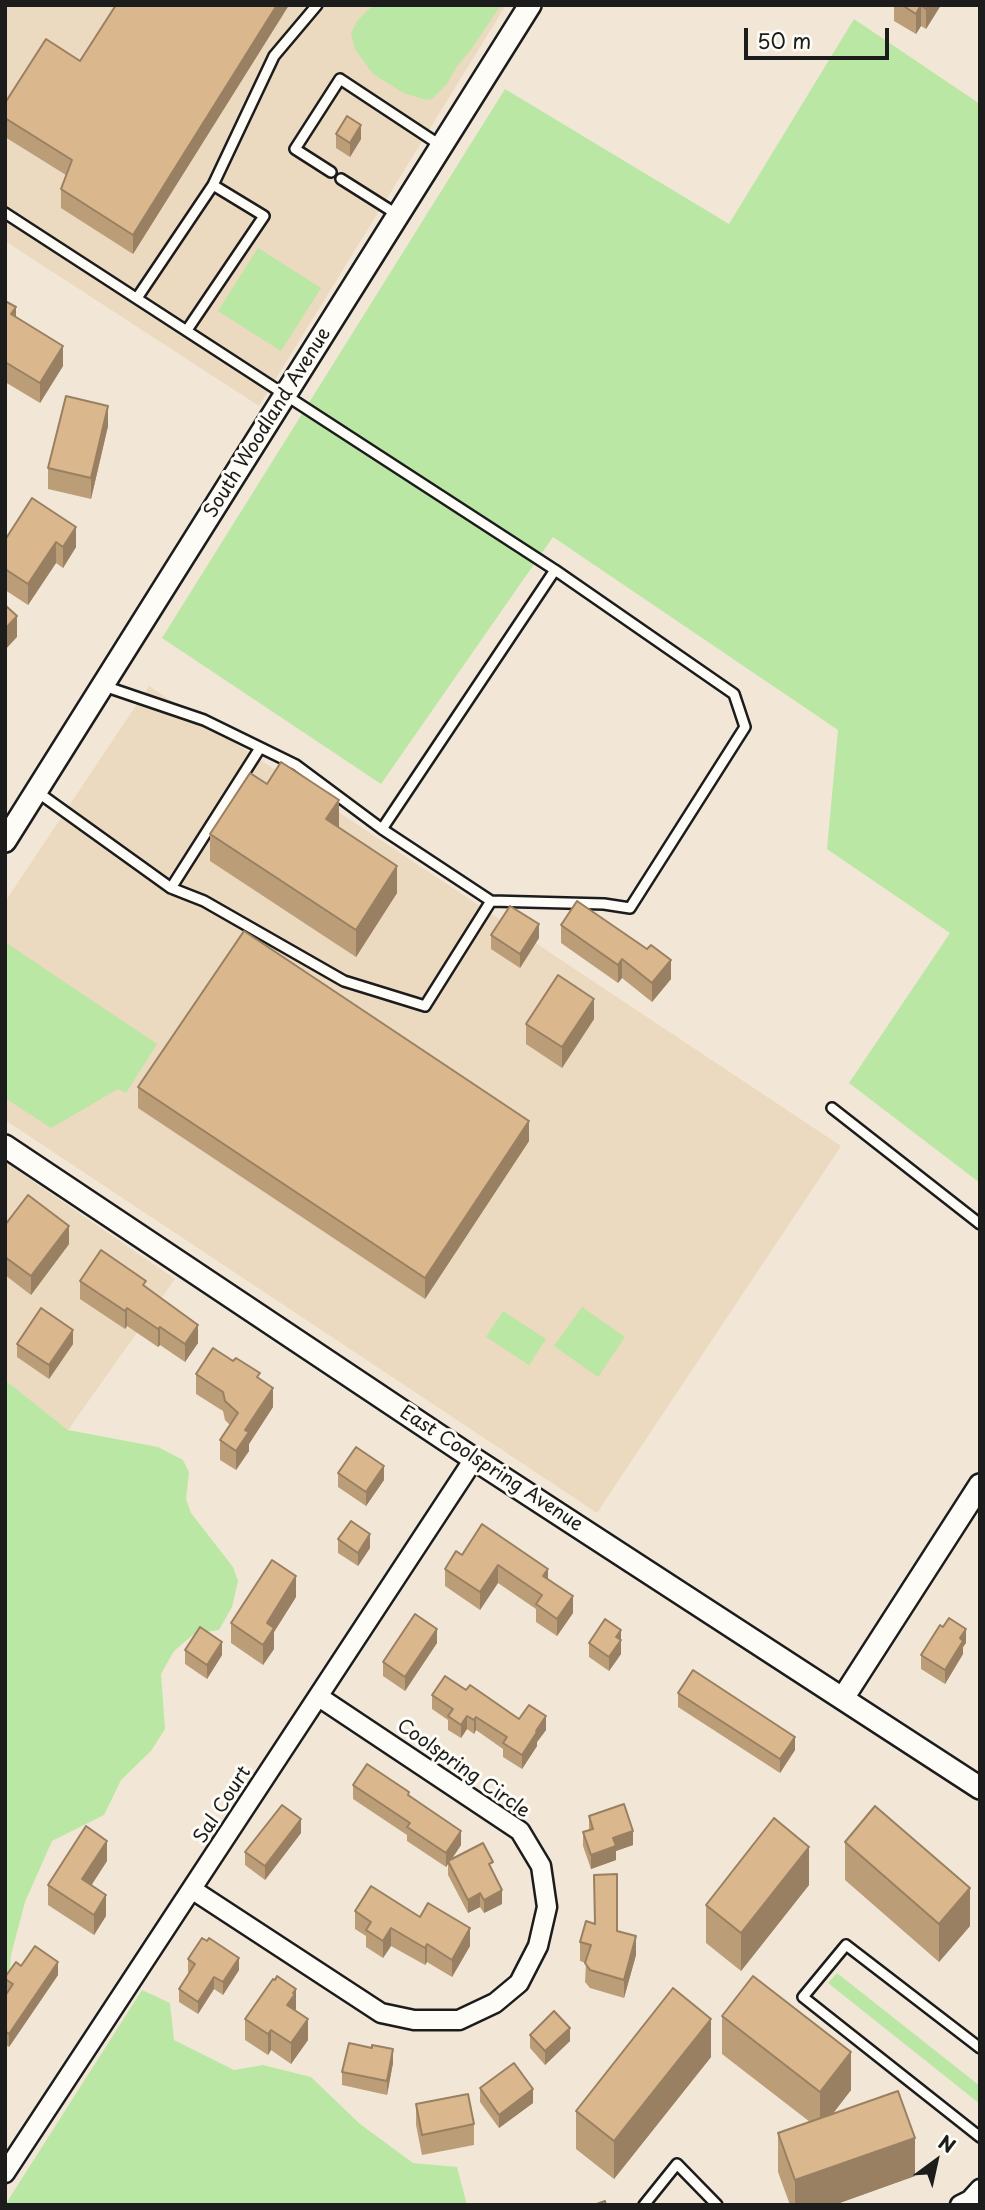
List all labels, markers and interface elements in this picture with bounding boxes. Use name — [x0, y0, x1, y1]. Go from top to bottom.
scale bar — [747, 14, 892, 58]
text: 50 m — [757, 24, 811, 56]
street label: South Woodland Avenue — [200, 324, 336, 522]
street label: East Coolspring Avenue — [395, 1401, 587, 1537]
street label: Coolspring Circle — [392, 1715, 534, 1823]
street label: Sal Court — [190, 1762, 256, 1848]
north arrow — [901, 2126, 971, 2196]
text: N — [933, 2128, 961, 2159]

